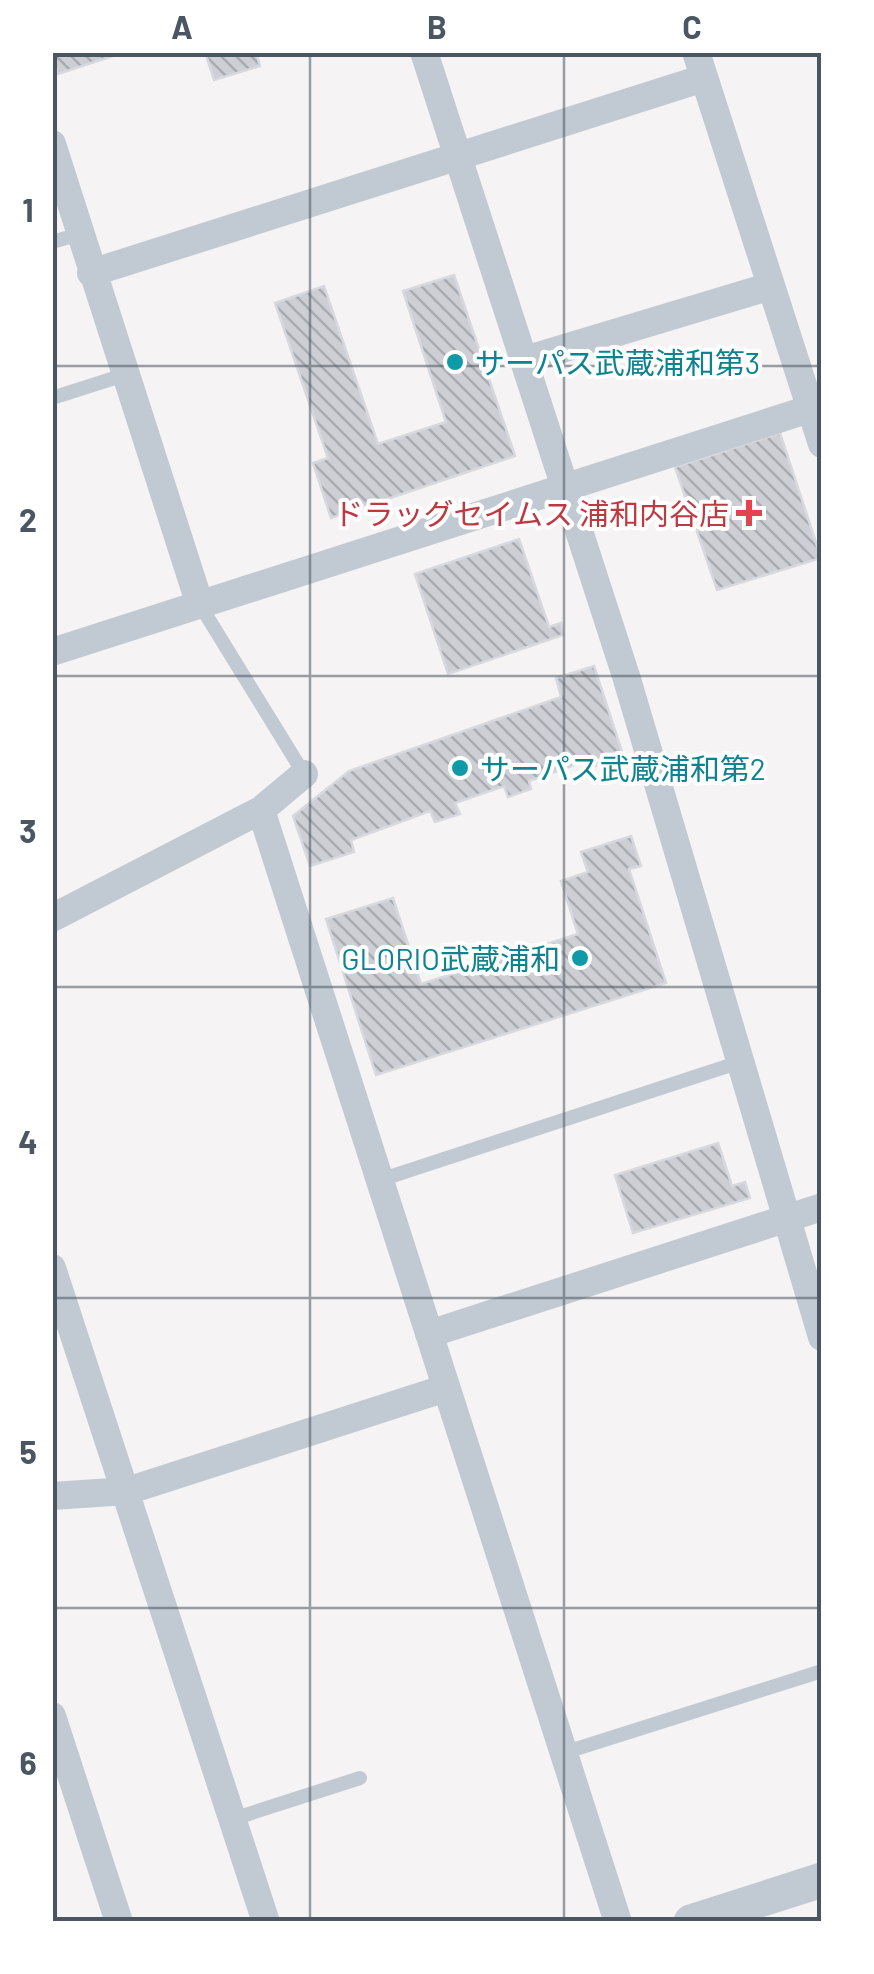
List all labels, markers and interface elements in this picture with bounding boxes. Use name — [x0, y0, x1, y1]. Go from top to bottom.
text: A — [171, 7, 193, 45]
text: B — [427, 7, 447, 45]
text: C — [682, 7, 702, 45]
text: 1 — [22, 190, 34, 228]
place label: サーパス武蔵浦和第3 — [475, 344, 760, 380]
marker: サーパス武蔵浦和第3 — [444, 351, 466, 373]
place label: ドラッグセイムス 浦和内谷店 — [334, 495, 729, 531]
text: 2 — [19, 500, 37, 538]
marker: ドラッグセイムス 浦和内谷店 — [738, 502, 760, 524]
place label: サーパス武蔵浦和第2 — [480, 750, 766, 786]
marker: サーパス武蔵浦和第2 — [449, 757, 471, 779]
text: 3 — [19, 811, 37, 849]
place label: GLORIO武蔵浦和 — [341, 940, 560, 976]
marker: GLORIO武蔵浦和 — [569, 947, 591, 969]
text: 4 — [18, 1122, 38, 1160]
text: 5 — [19, 1432, 37, 1470]
text: 6 — [19, 1743, 37, 1781]

